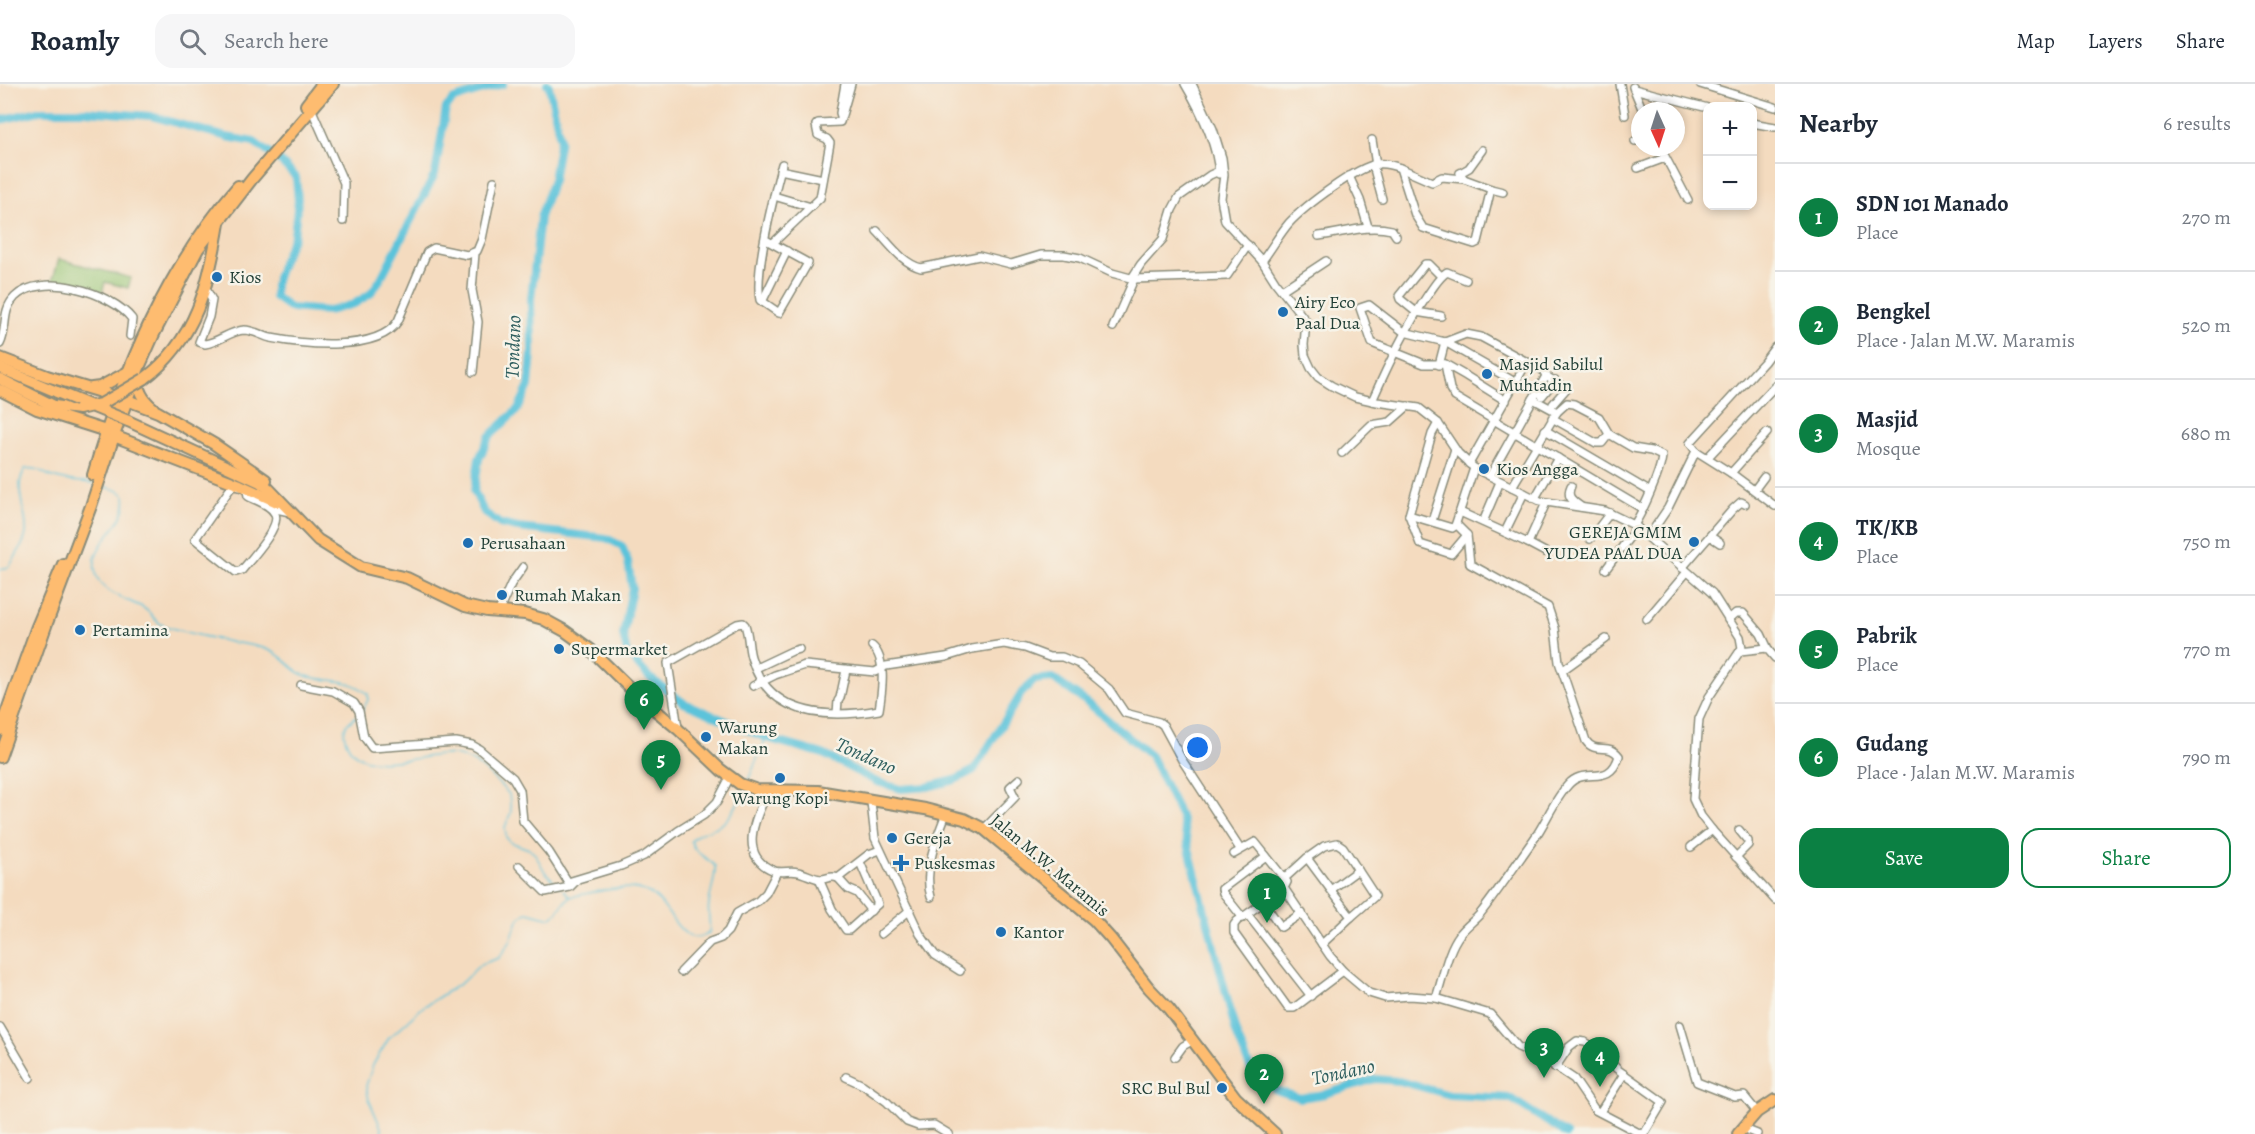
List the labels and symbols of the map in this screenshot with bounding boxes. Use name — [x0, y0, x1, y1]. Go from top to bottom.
north arrow — [1631, 102, 1685, 156]
place label: Kios — [229, 265, 262, 289]
marker: Kios — [210, 270, 224, 284]
place label: Airy Eco Paal Dua — [1294, 290, 1361, 335]
marker: Airy Eco Paal Dua — [1276, 305, 1290, 319]
water label: Tondano — [498, 315, 528, 379]
place label: Masjid Sabilul Muhtadin — [1499, 352, 1603, 397]
marker: Masjid Sabilul Muhtadin — [1480, 367, 1494, 381]
place label: Kios Angga — [1496, 457, 1579, 481]
marker: Kios Angga — [1477, 462, 1491, 476]
place label: GEREJA GMIM YUDEA PAAL DUA — [1543, 520, 1682, 565]
place label: Perusahaan — [480, 531, 566, 555]
marker: GEREJA GMIM YUDEA PAAL DUA — [1687, 535, 1701, 549]
marker: Perusahaan — [461, 536, 475, 550]
place label: Rumah Makan — [514, 583, 621, 607]
marker: Rumah Makan — [495, 588, 509, 602]
place label: Pertamina — [92, 618, 169, 642]
marker: Pertamina — [73, 623, 87, 637]
place label: Supermarket — [571, 637, 668, 661]
marker: Supermarket — [552, 642, 566, 656]
pin: 6 — [624, 680, 664, 730]
place label: Warung Makan — [717, 715, 777, 760]
marker: Warung Makan — [699, 730, 713, 744]
water label: Tondano — [831, 731, 901, 781]
your location — [1183, 733, 1212, 762]
pin: 5 — [642, 740, 680, 790]
marker: Warung Kopi — [773, 771, 787, 785]
place label: Warung Kopi — [730, 786, 829, 810]
street label: Jalan M.W. Maramis — [985, 808, 1115, 922]
place label: Gereja — [904, 826, 952, 850]
marker: Gereja — [885, 831, 899, 845]
place label: Puskesmas — [914, 851, 995, 875]
marker: Puskesmas — [892, 854, 910, 872]
pin: 1 — [1248, 874, 1286, 923]
place label: Kantor — [1013, 920, 1064, 944]
marker: Kantor — [994, 925, 1008, 939]
pin: 3 — [1524, 1028, 1564, 1078]
pin: 4 — [1580, 1038, 1620, 1087]
water label: Tondano — [1309, 1052, 1377, 1092]
pin: 2 — [1244, 1054, 1284, 1104]
place label: SRC Bul Bul — [1121, 1076, 1211, 1100]
marker: SRC Bul Bul — [1215, 1081, 1229, 1095]

